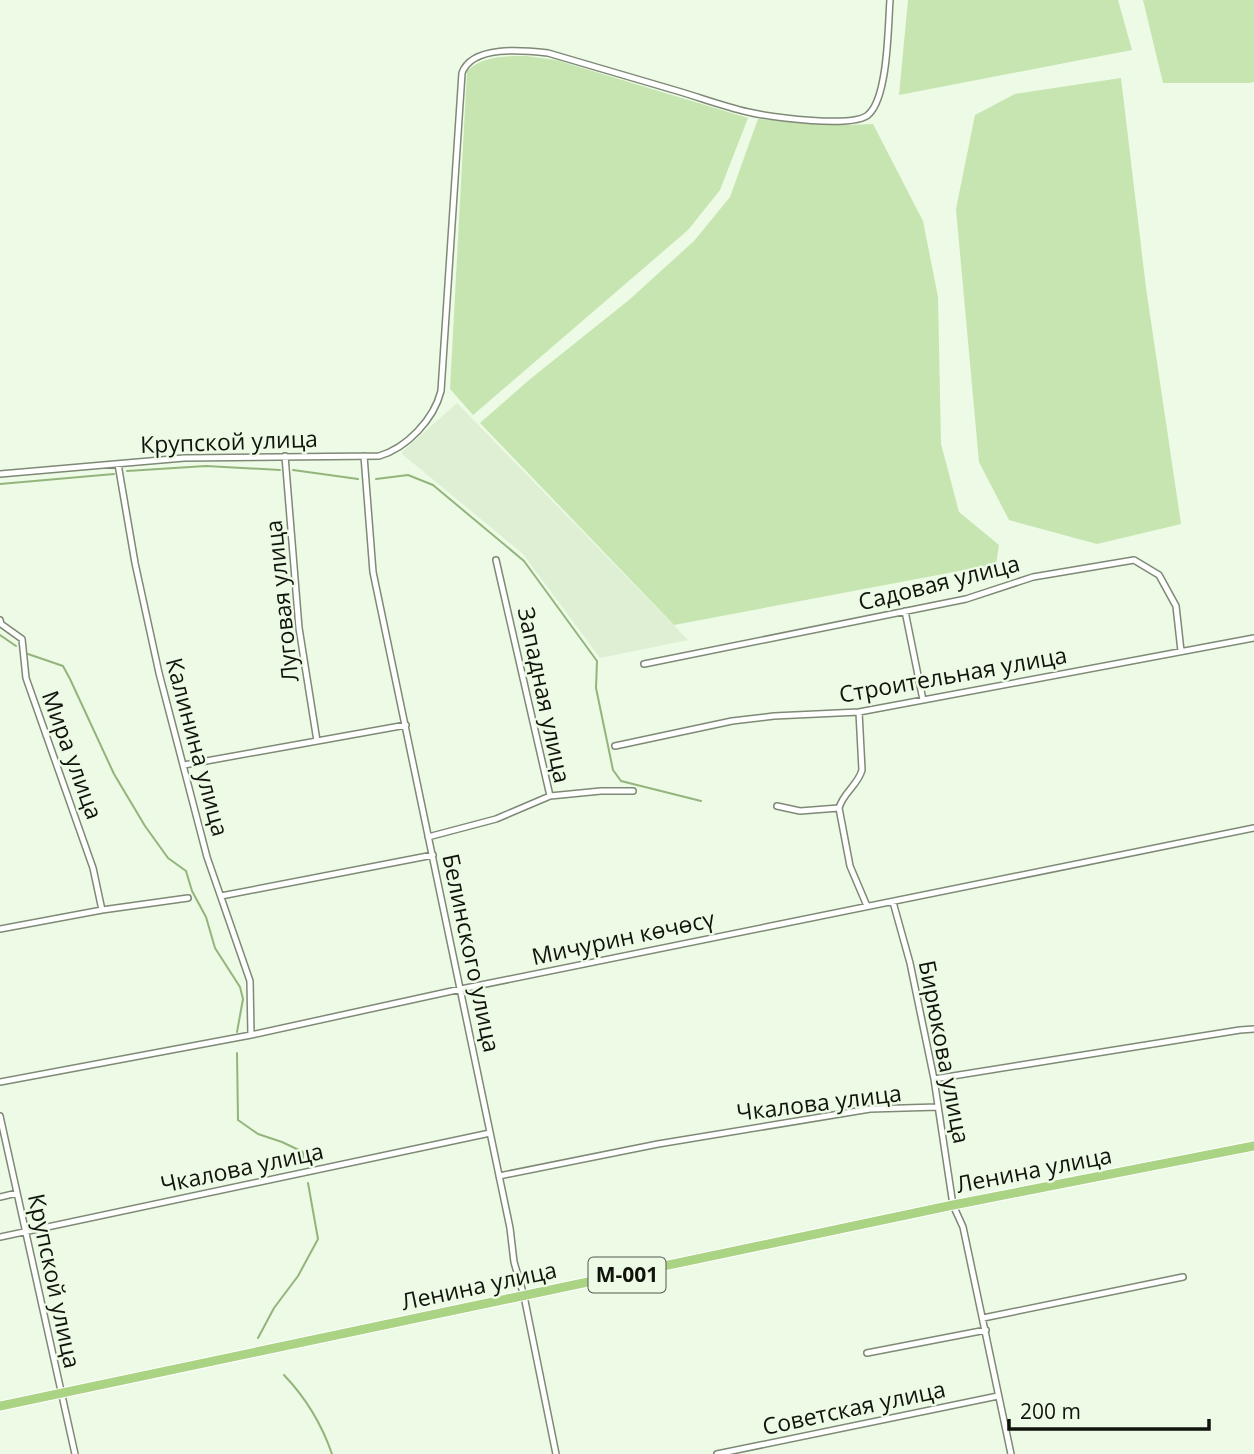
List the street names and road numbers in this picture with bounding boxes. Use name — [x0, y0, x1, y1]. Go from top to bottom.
street label: Крупской улица — [140, 422, 318, 460]
street label: Луговая улица — [257, 519, 305, 684]
street label: Садовая улица — [855, 546, 1023, 618]
street label: Западная улица — [511, 604, 579, 786]
street label: Строительная улица — [836, 638, 1069, 710]
street label: Калинина улица — [159, 654, 237, 840]
street label: Мира улица — [35, 686, 111, 823]
street label: Белинского улица — [435, 851, 509, 1055]
street label: Мичурин көчөсү — [528, 902, 718, 972]
street label: Бирюкова улица — [912, 957, 978, 1146]
street label: Чкалова улица — [735, 1076, 903, 1128]
street label: Чкалова улица — [157, 1134, 326, 1200]
street label: Ленина улица — [953, 1138, 1114, 1200]
street label: Крупской улица — [21, 1191, 89, 1371]
street label: Ленина улица — [398, 1253, 559, 1317]
road number: М-001 — [588, 1258, 666, 1292]
street label: Советская улица — [759, 1372, 948, 1442]

